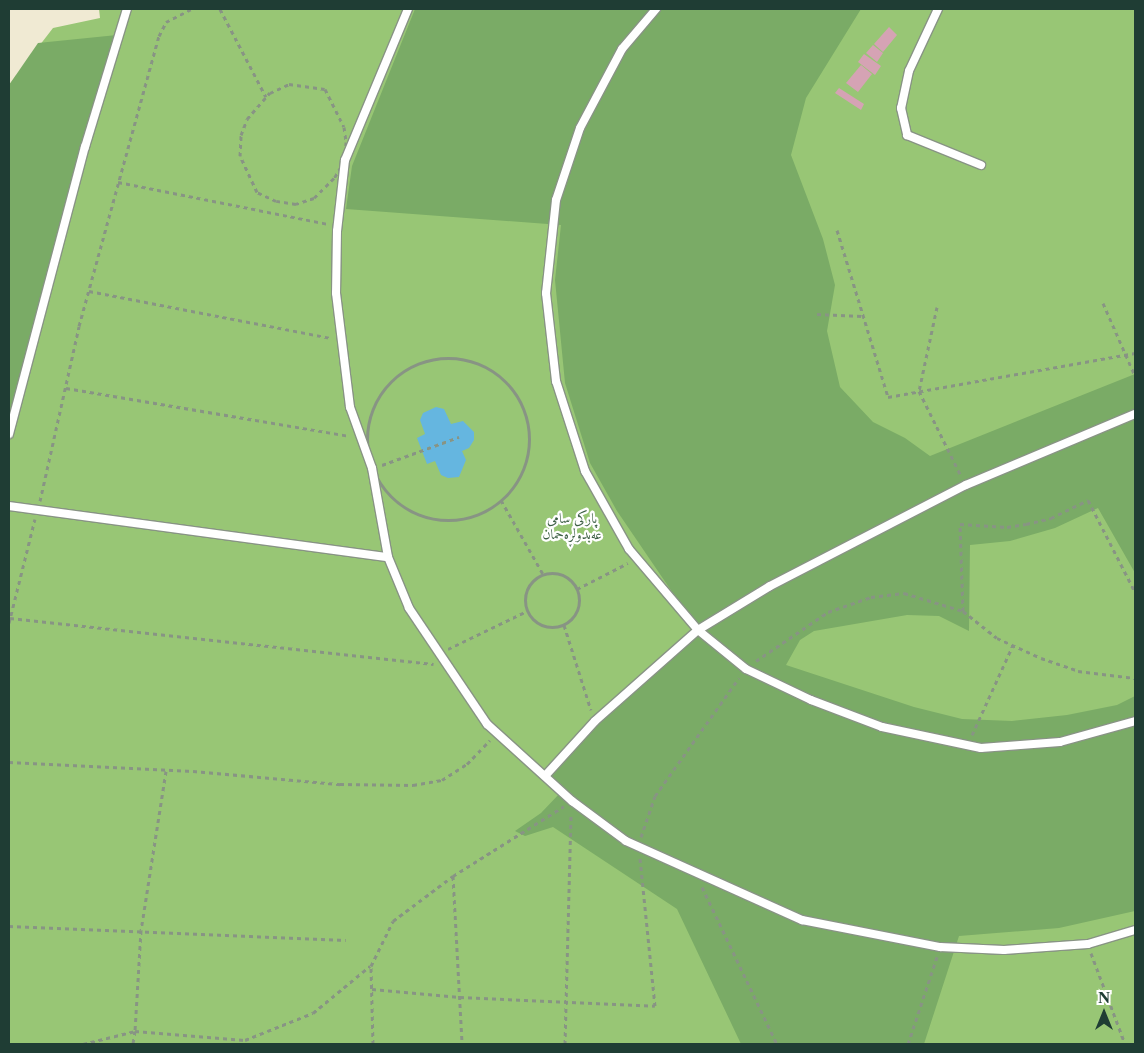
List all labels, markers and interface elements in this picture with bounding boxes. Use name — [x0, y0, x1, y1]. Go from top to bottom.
park label: پارکی سامی عەبدولڕەحمان — [542, 510, 602, 542]
north arrow — [1079, 988, 1129, 1038]
text: N — [1098, 989, 1110, 1007]

